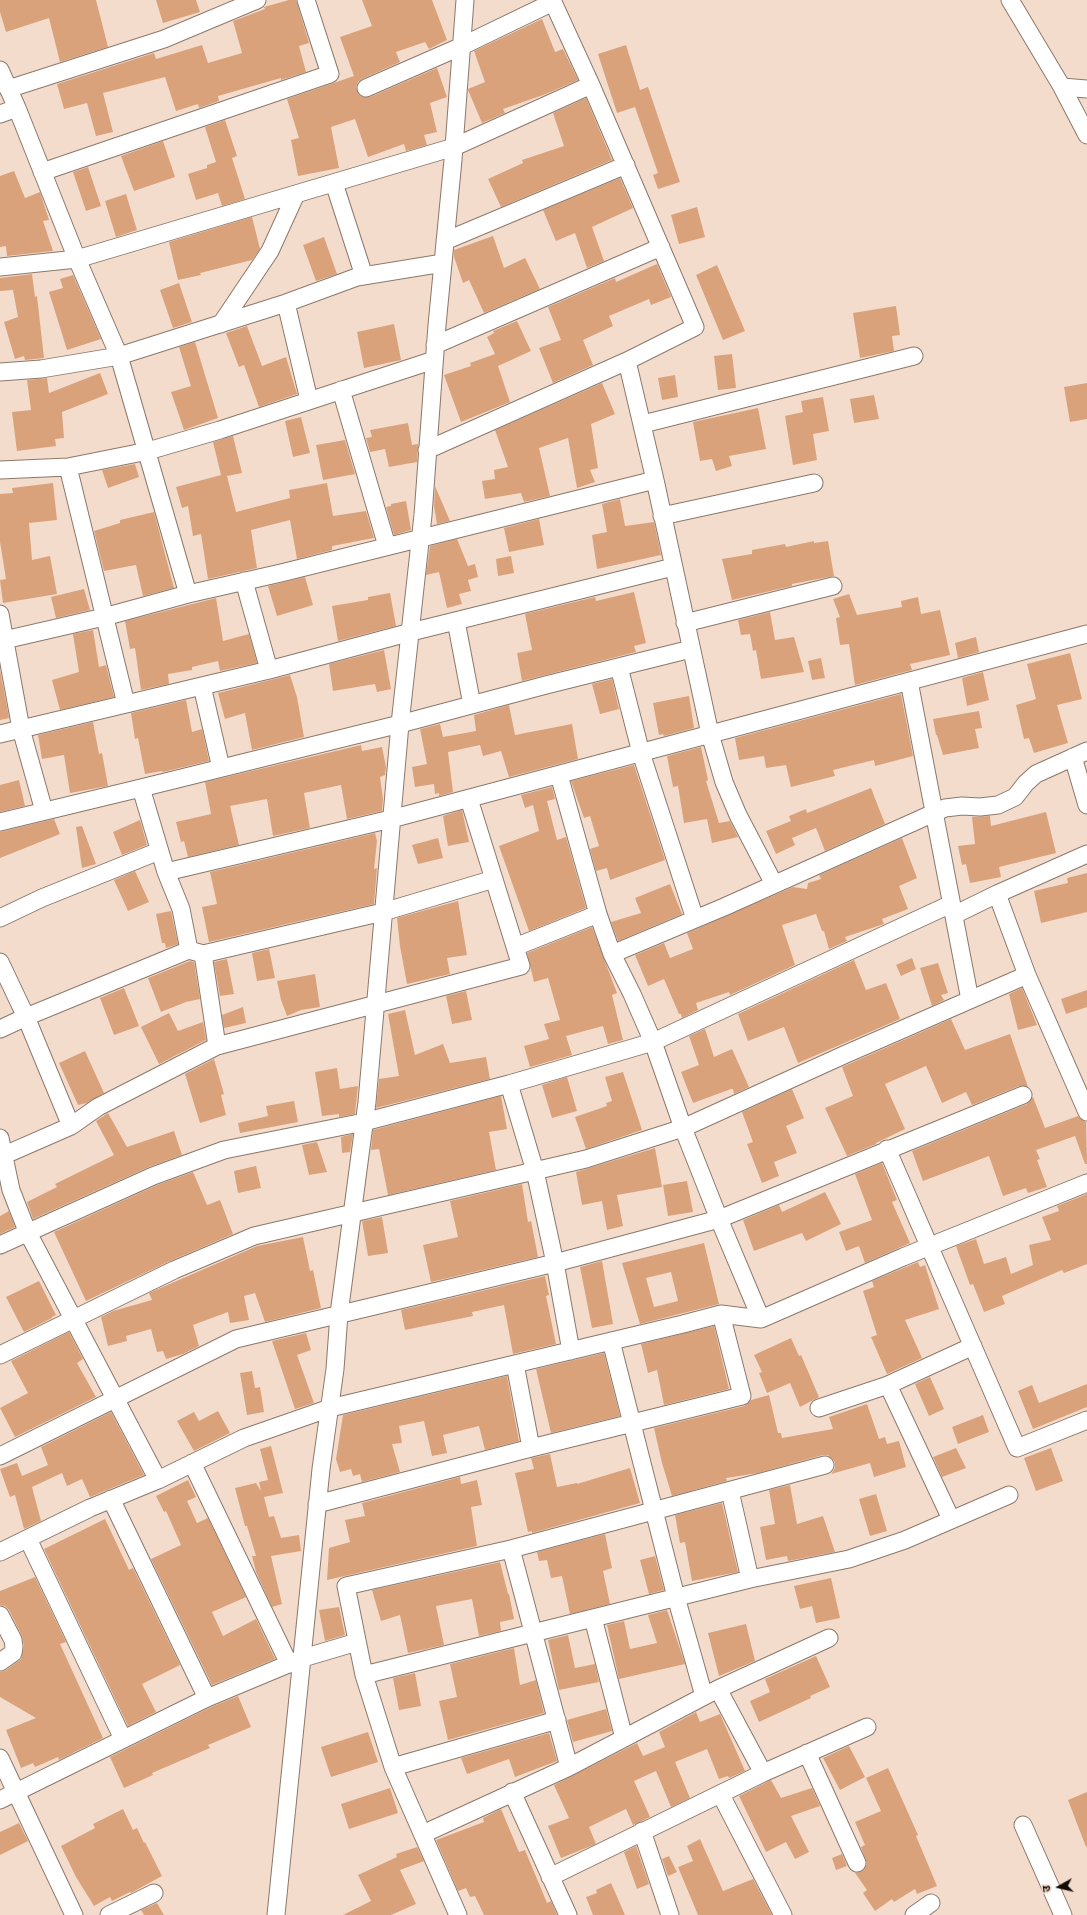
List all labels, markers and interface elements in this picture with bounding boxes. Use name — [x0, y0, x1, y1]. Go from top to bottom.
north arrow — [1039, 1867, 1079, 1907]
text: उ — [1040, 1885, 1054, 1893]

